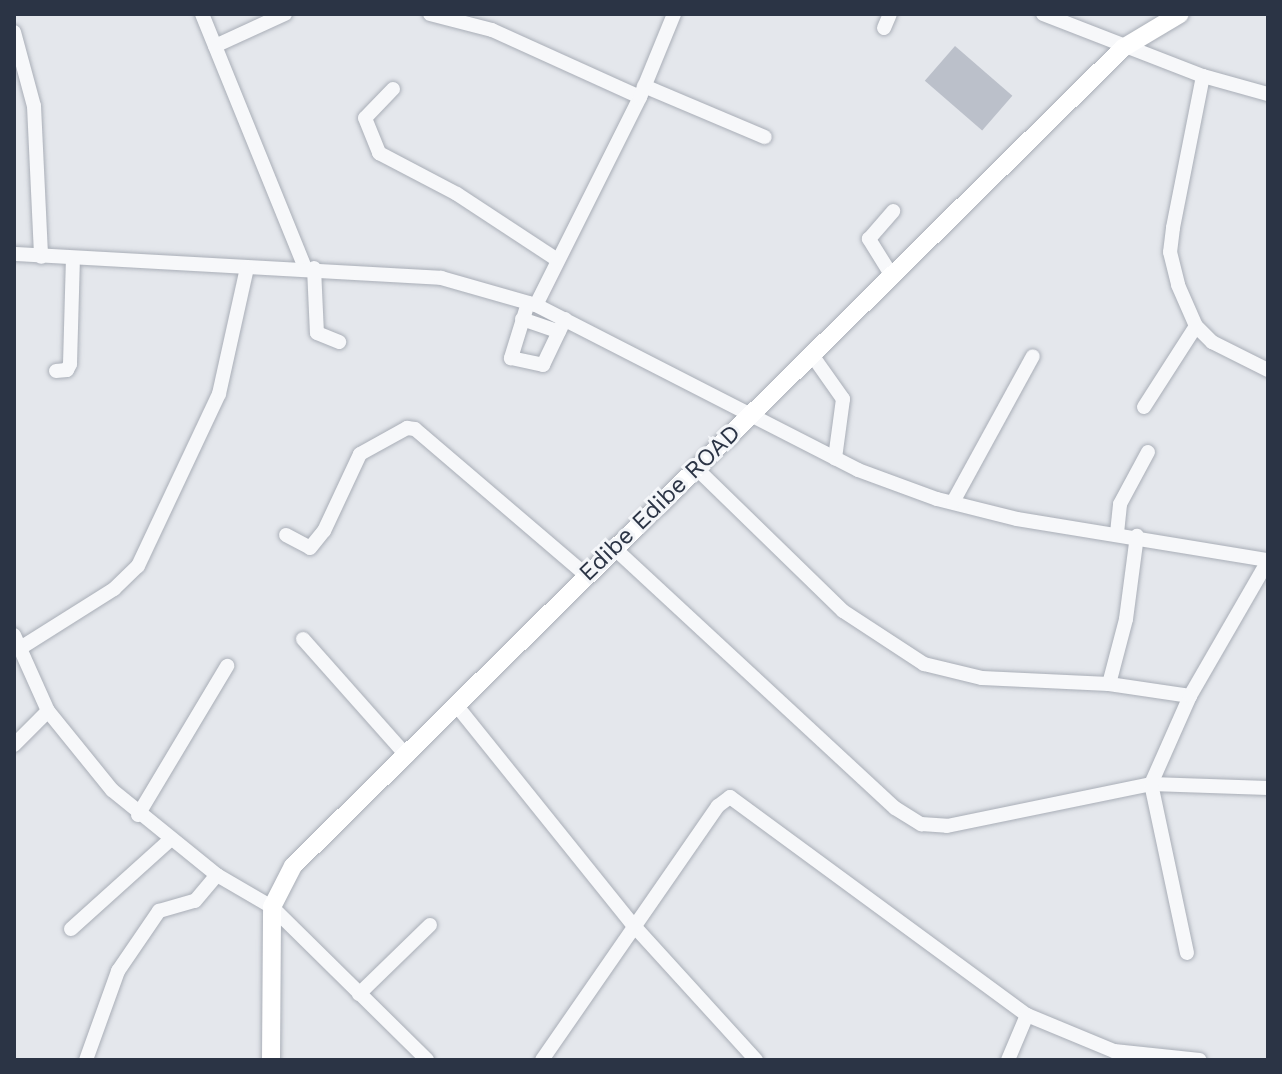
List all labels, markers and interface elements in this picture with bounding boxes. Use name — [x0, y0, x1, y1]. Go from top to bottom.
street label: Edibe Edibe ROAD — [573, 419, 747, 587]

